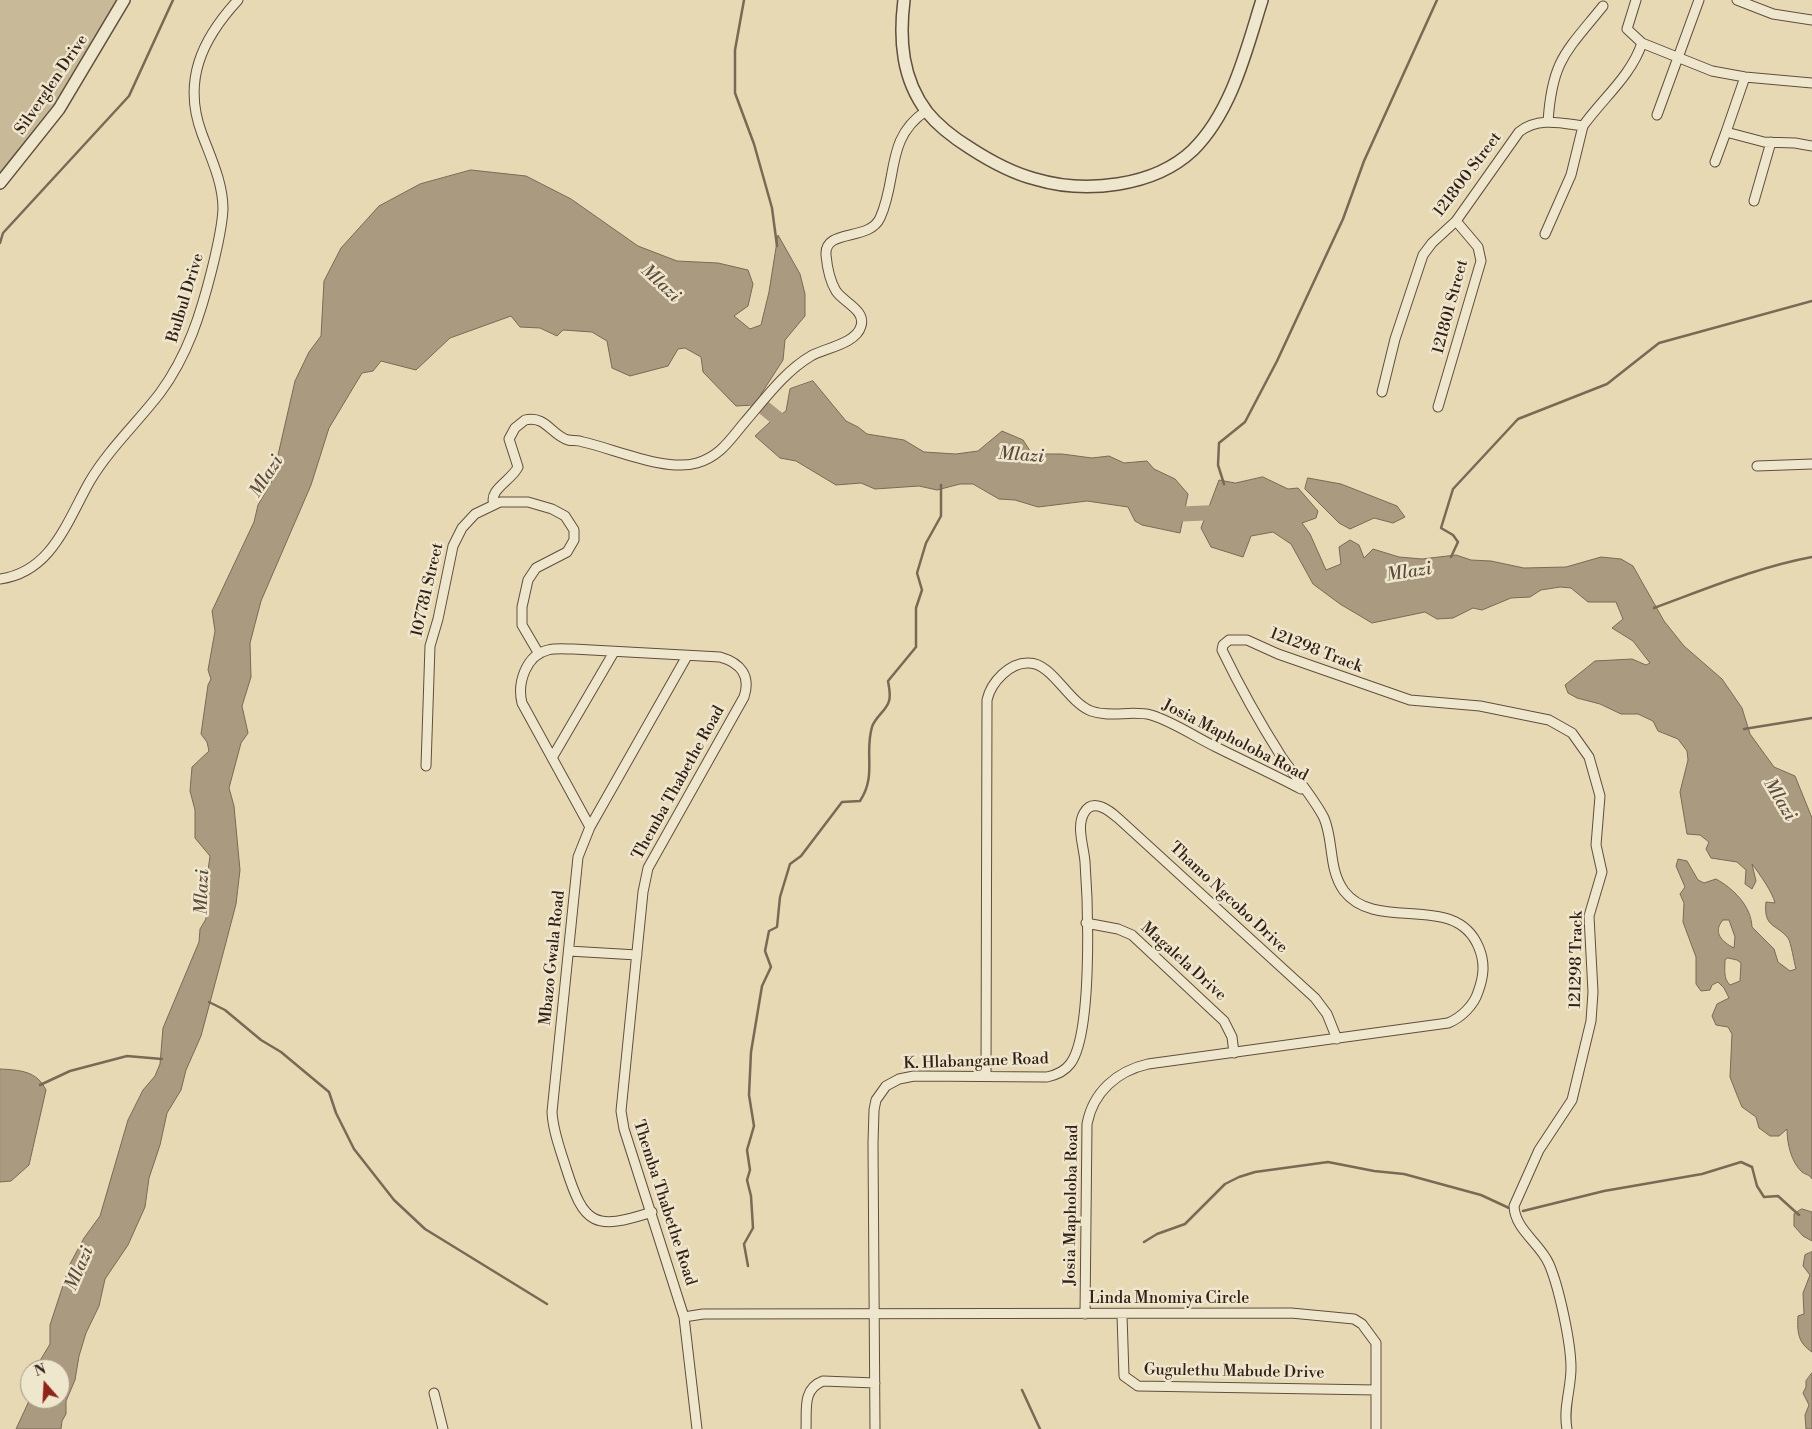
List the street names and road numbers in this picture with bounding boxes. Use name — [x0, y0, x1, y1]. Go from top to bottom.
street label: Silverglen Drive — [11, 31, 93, 139]
street label: 121800 Street — [1430, 129, 1506, 221]
street label: Bulbul Drive — [163, 251, 209, 345]
street label: 121801 Street — [1429, 258, 1473, 356]
street label: 107781 Street — [408, 541, 448, 639]
street label: 121298 Track — [1267, 625, 1365, 677]
street label: Josia Mapholoba Road — [1159, 696, 1311, 786]
street label: Themba Thabethe Road — [629, 703, 729, 863]
street label: Thamo Ngcobo Drive — [1165, 838, 1291, 958]
street label: Mbazo Gwala Road — [536, 890, 570, 1026]
street label: 121298 Track — [1567, 911, 1587, 1009]
street label: Magalela Drive — [1136, 919, 1230, 1005]
street label: K. Hlabangane Road — [903, 1050, 1049, 1074]
street label: Themba Thabethe Road — [628, 1118, 700, 1288]
street label: Josia Mapholoba Road — [1061, 1124, 1083, 1286]
street label: Linda Mnomiya Circle — [1089, 1289, 1249, 1309]
street label: Gugulethu Mabude Drive — [1144, 1361, 1324, 1383]

